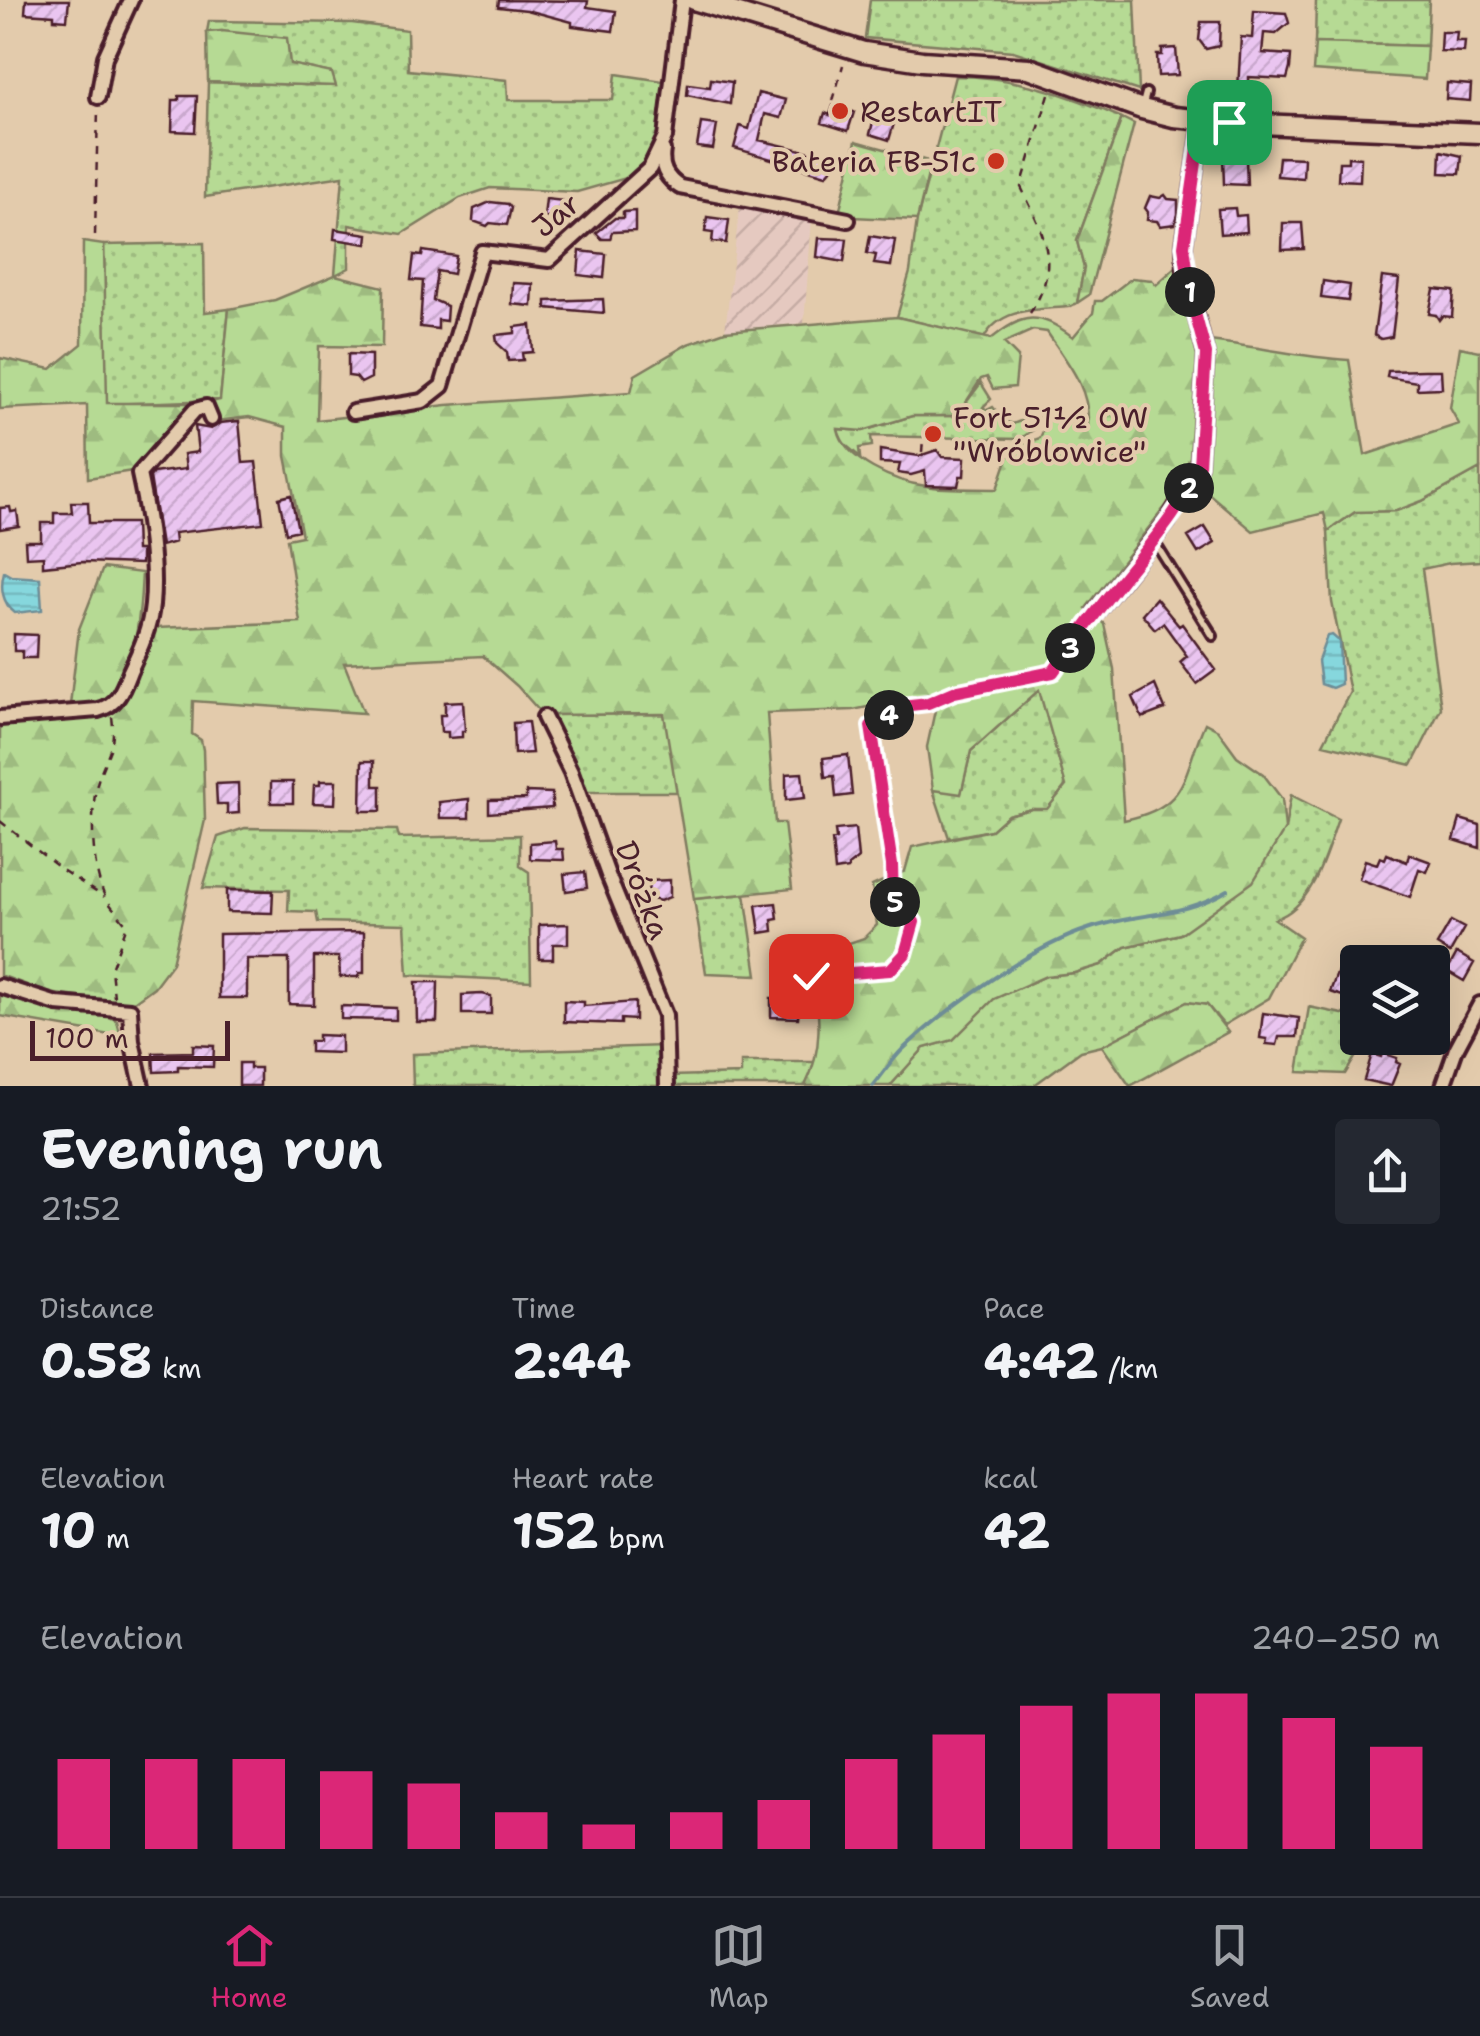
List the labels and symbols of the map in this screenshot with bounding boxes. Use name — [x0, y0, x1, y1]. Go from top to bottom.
pin — [1187, 80, 1272, 165]
place label: RestartIT — [860, 91, 1002, 132]
marker: RestartIT — [829, 100, 851, 122]
place label: Bateria FB-51c — [772, 141, 976, 182]
marker: Bateria FB-51c — [985, 150, 1007, 172]
street label: Jar — [524, 183, 588, 247]
pin: 1 — [1165, 267, 1215, 317]
place label: Fort 51½ OW "Wróblowice" — [953, 397, 1148, 472]
marker: Fort 51½ OW "Wróblowice" — [922, 423, 944, 445]
pin: 2 — [1164, 463, 1214, 513]
pin: 3 — [1045, 623, 1095, 673]
pin: 4 — [864, 690, 914, 740]
street label: Dróżka — [606, 835, 681, 945]
pin: 5 — [870, 877, 920, 927]
pin — [769, 934, 854, 1019]
scale bar — [30, 1016, 230, 1060]

